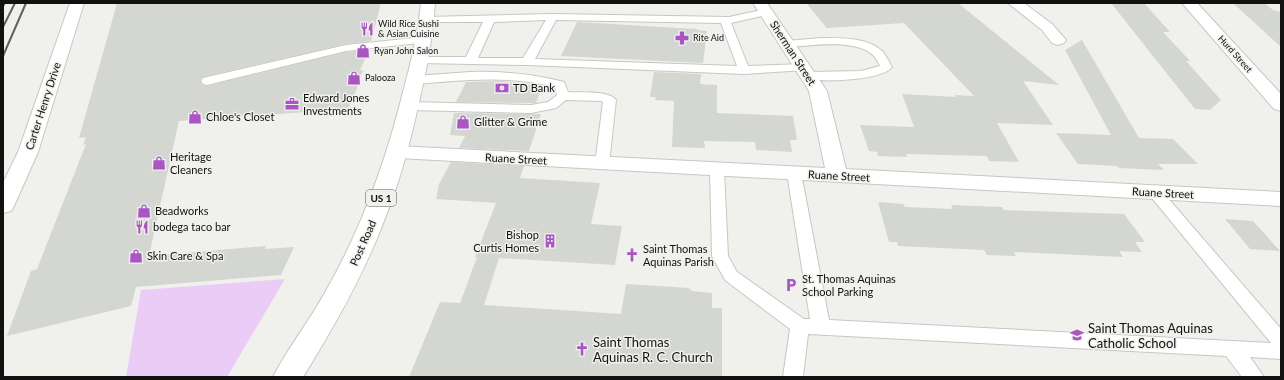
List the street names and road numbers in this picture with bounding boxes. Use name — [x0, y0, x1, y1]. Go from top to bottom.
street label: Sherman Street — [768, 18, 819, 87]
street label: Hurd Street — [1216, 33, 1255, 75]
street label: Carter Henry Drive — [22, 60, 63, 151]
street label: Ruane Street — [485, 150, 547, 167]
street label: Ruane Street — [808, 167, 870, 184]
street label: Ruane Street — [1132, 184, 1194, 201]
road number: US 1 — [366, 190, 396, 206]
street label: Post Road — [347, 218, 378, 268]

